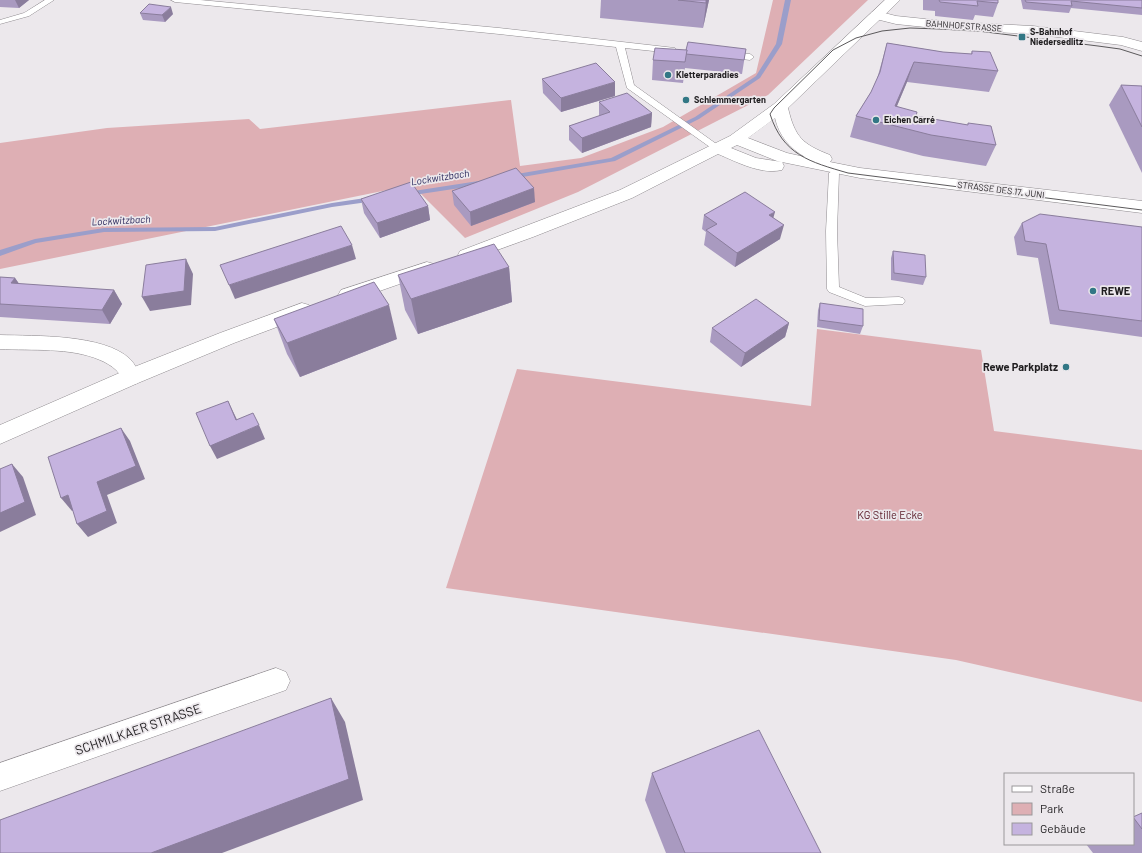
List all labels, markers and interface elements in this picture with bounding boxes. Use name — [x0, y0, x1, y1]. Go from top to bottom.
street label: BAHNHOFSTRASSE — [925, 17, 1003, 34]
place label: S-Bahnhof Niedersedlitz — [1030, 26, 1083, 47]
marker: S-Bahnhof Niedersedlitz — [1017, 32, 1027, 42]
place label: Kletterparadies — [676, 69, 739, 80]
marker: Kletterparadies — [663, 70, 673, 80]
place label: Schlemmergarten — [694, 94, 766, 105]
marker: Schlemmergarten — [681, 95, 691, 105]
place label: Eichen Carré — [884, 114, 935, 125]
marker: Eichen Carré — [871, 115, 881, 125]
water label: Lockwitzbach — [410, 166, 470, 188]
street label: STRASSE DES 17. JUNI — [957, 179, 1045, 200]
water label: Lockwitzbach — [91, 212, 151, 228]
place label: REWE — [1101, 284, 1131, 297]
marker: REWE — [1088, 286, 1098, 296]
place label: Rewe Parkplatz — [983, 360, 1058, 373]
marker: Rewe Parkplatz — [1061, 362, 1071, 372]
park label: KG Stille Ecke — [857, 508, 923, 521]
street label: SCHMILKAER STRASSE — [73, 700, 203, 758]
legend — [1004, 773, 1134, 845]
text: Straße — [1040, 781, 1075, 795]
text: Park — [1040, 801, 1064, 815]
text: Gebäude — [1040, 821, 1086, 835]

